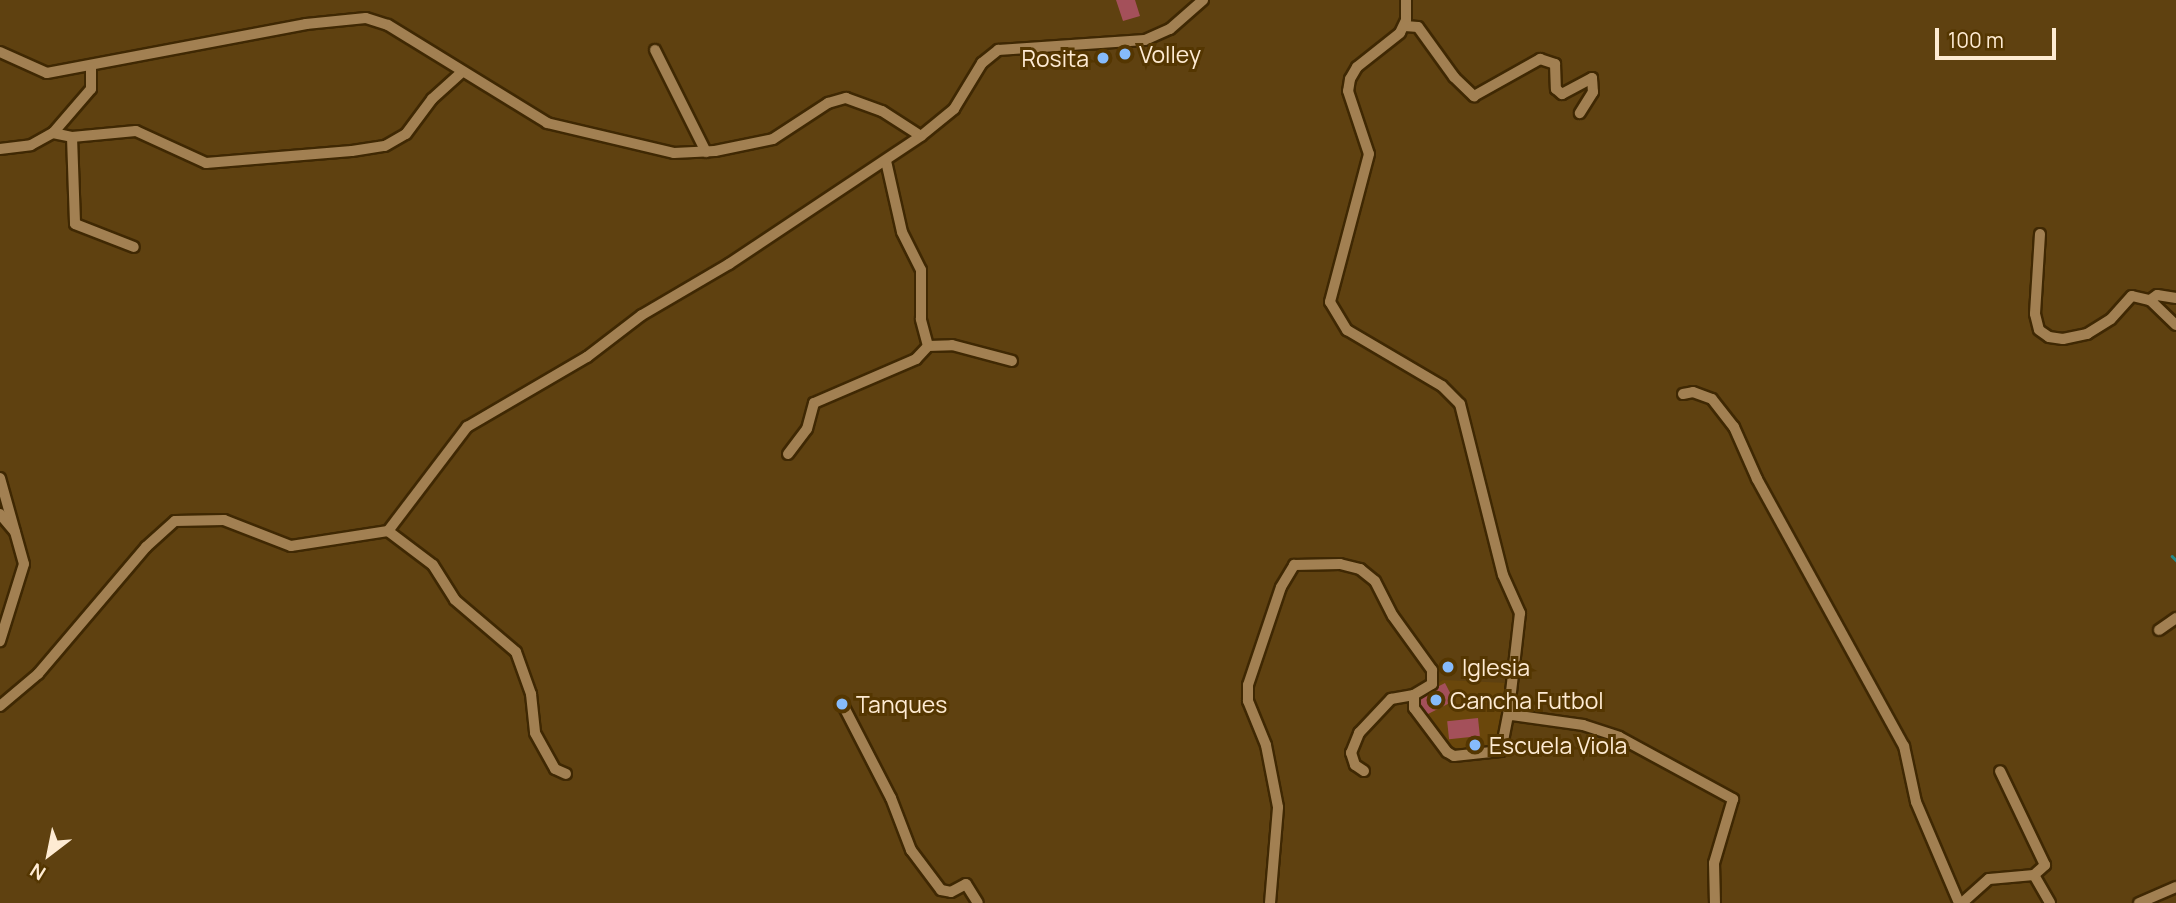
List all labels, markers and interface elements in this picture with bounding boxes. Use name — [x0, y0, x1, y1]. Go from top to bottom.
scale bar — [1938, 14, 2059, 58]
text: 100 m — [1948, 26, 2004, 54]
place label: Volley — [1139, 40, 1201, 68]
place label: Rosita — [1022, 44, 1089, 72]
marker: Volley — [1117, 46, 1133, 62]
marker: Rosita — [1095, 50, 1111, 66]
place label: Iglesia — [1462, 653, 1530, 681]
marker: Iglesia — [1440, 659, 1456, 675]
place label: Cancha Futbol — [1450, 686, 1604, 714]
place label: Tanques — [856, 690, 947, 718]
marker: Cancha Futbol — [1428, 692, 1444, 708]
marker: Tanques — [834, 696, 850, 712]
place label: Escuela Viola — [1489, 731, 1627, 759]
marker: Escuela Viola — [1467, 737, 1483, 753]
north arrow — [14, 819, 84, 889]
text: N — [25, 857, 51, 886]

